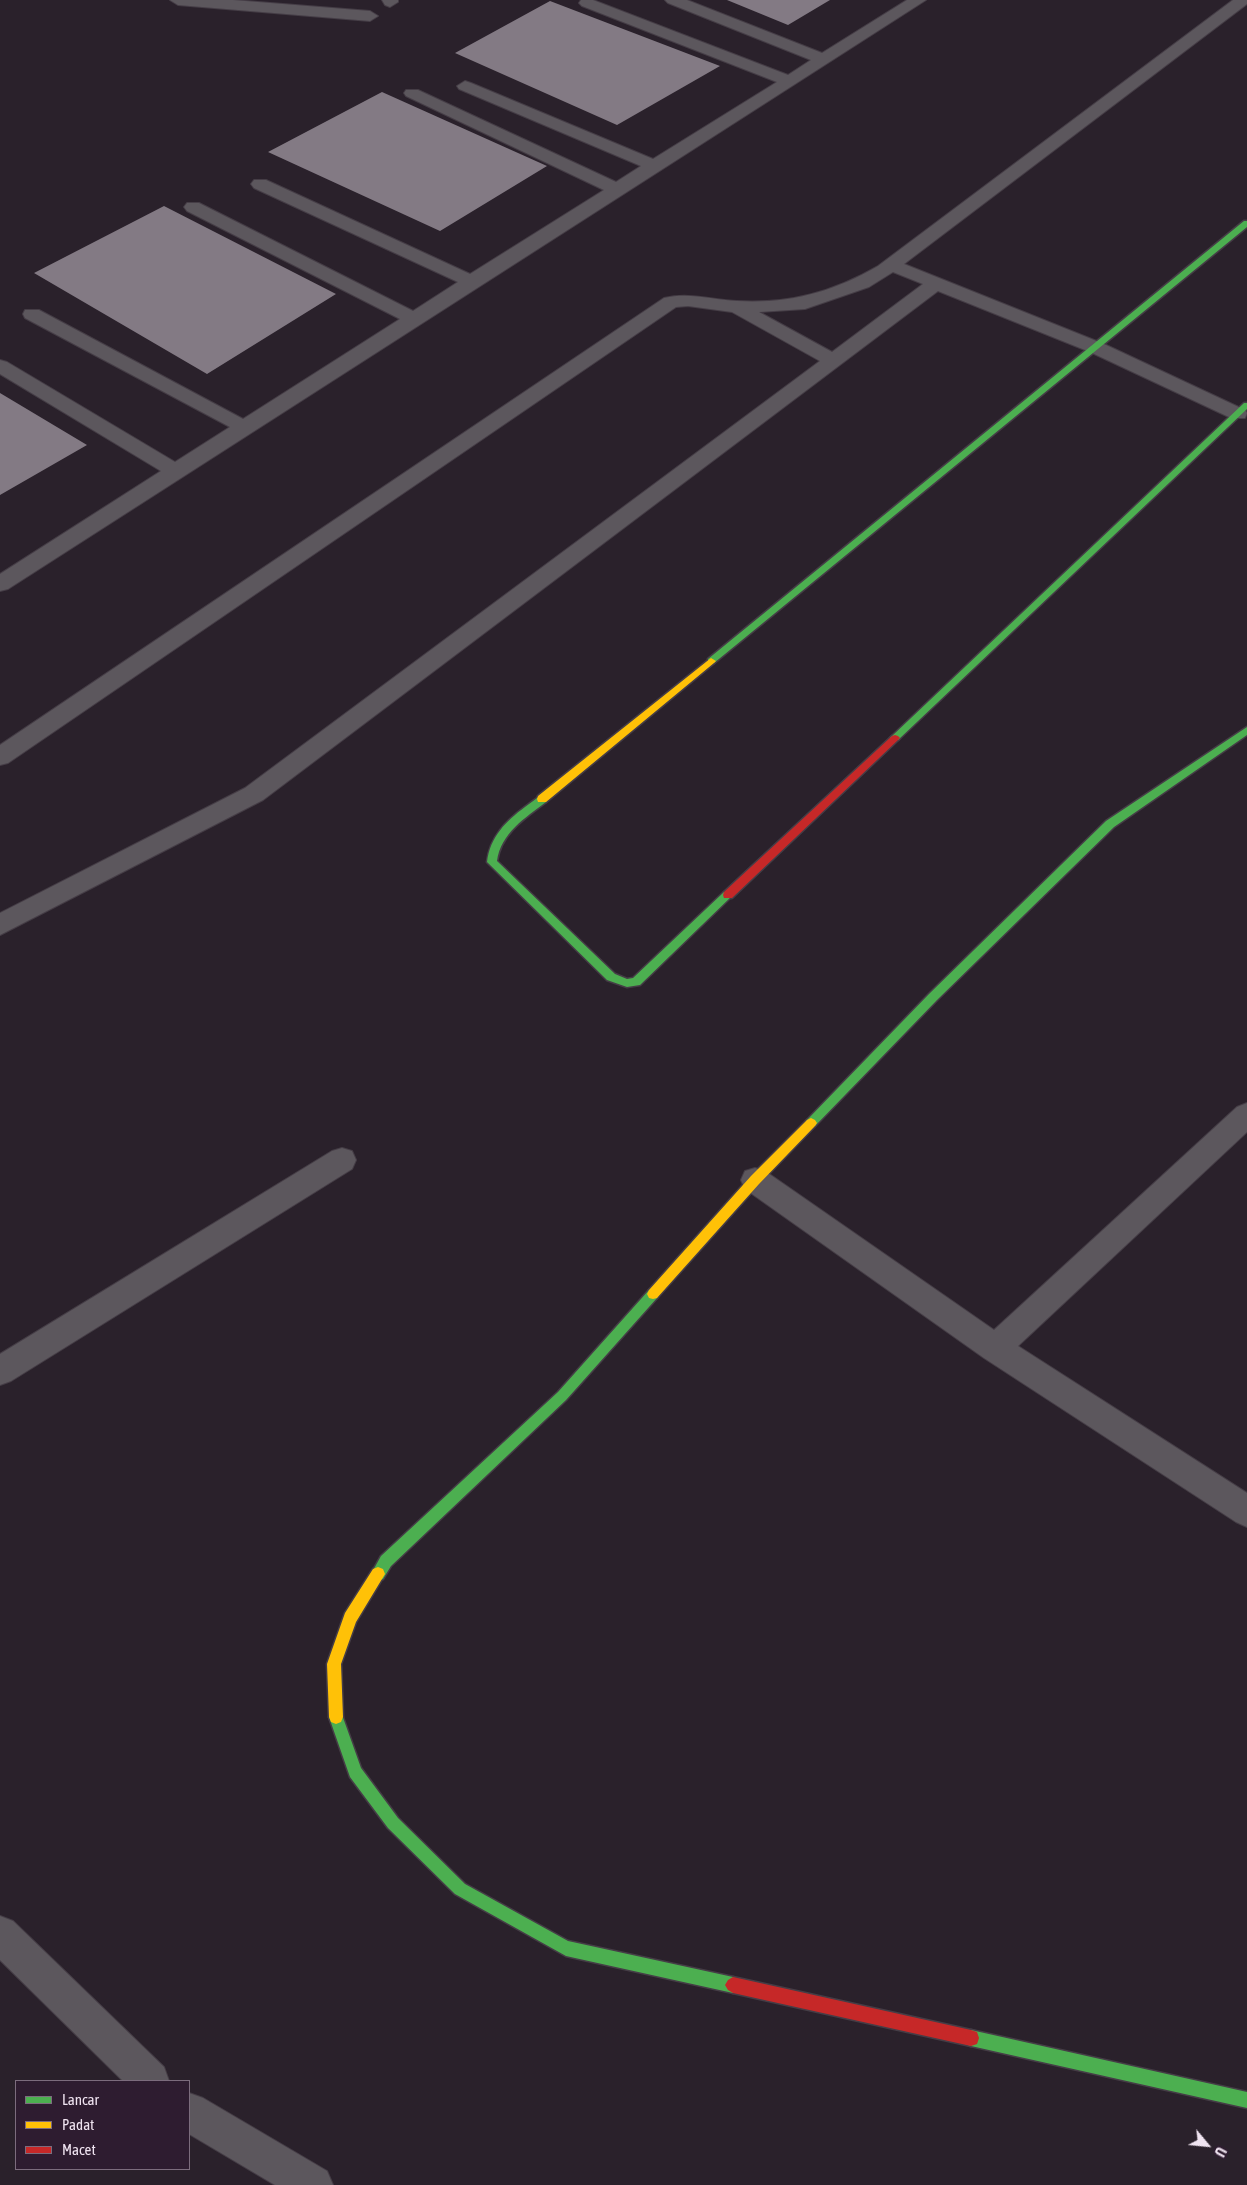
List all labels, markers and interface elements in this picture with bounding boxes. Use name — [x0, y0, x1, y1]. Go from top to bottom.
legend — [15, 2080, 190, 2170]
text: Lancar — [62, 2091, 99, 2108]
text: Padat — [62, 2116, 94, 2133]
north arrow — [1182, 2120, 1232, 2170]
text: Macet — [62, 2141, 96, 2158]
text: U — [1211, 2145, 1229, 2159]

